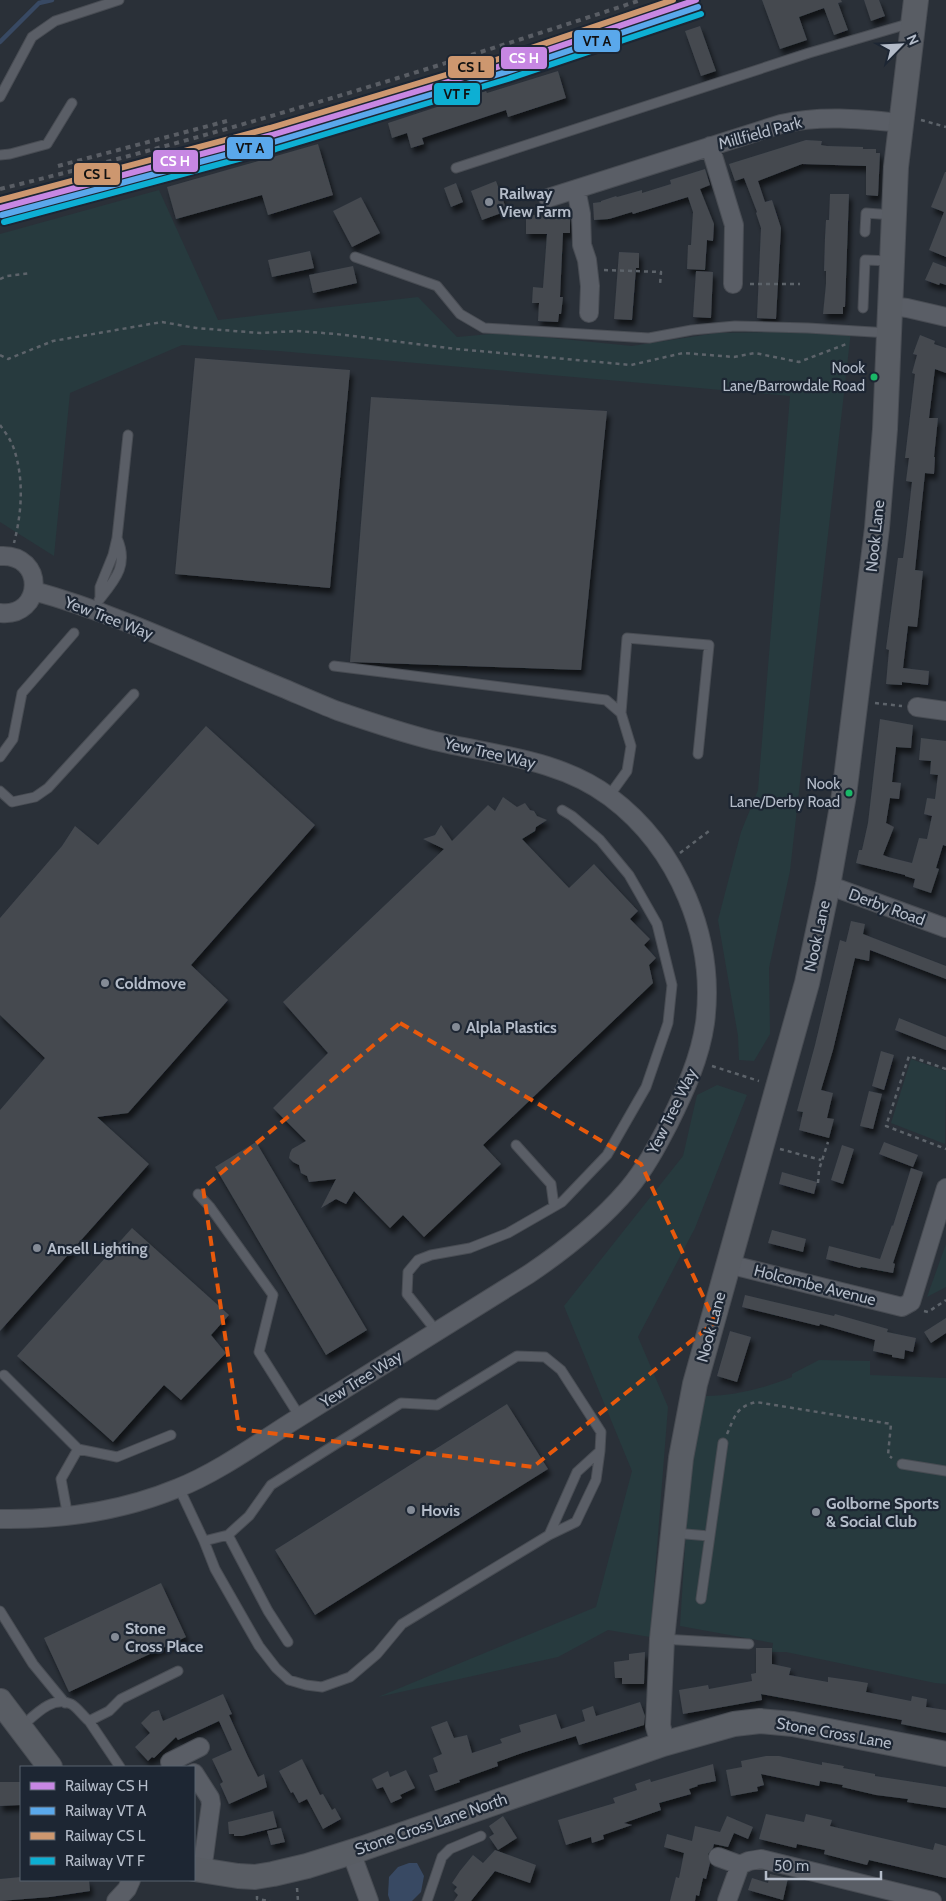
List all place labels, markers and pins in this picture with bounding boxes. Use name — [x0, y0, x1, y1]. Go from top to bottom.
place label: Railway View Farm — [499, 184, 571, 221]
marker: Railway View Farm — [483, 196, 495, 208]
place label: Nook Lane/Barrowdale Road — [722, 359, 865, 395]
marker: Nook Lane/Barrowdale Road — [869, 372, 879, 382]
place label: Nook Lane/Derby Road — [729, 775, 840, 811]
marker: Nook Lane/Derby Road — [844, 788, 854, 798]
place label: Coldmove — [115, 974, 186, 993]
marker: Coldmove — [99, 977, 111, 989]
place label: Alpla Plastics — [466, 1018, 557, 1037]
marker: Alpla Plastics — [450, 1021, 462, 1033]
place label: Ansell Lighting — [47, 1239, 148, 1258]
marker: Ansell Lighting — [31, 1242, 43, 1254]
place label: Golborne Sports & Social Club — [826, 1494, 939, 1531]
place label: Hovis — [421, 1501, 460, 1520]
marker: Hovis — [405, 1504, 417, 1516]
marker: Golborne Sports & Social Club — [810, 1506, 822, 1518]
place label: Stone Cross Place — [125, 1619, 203, 1656]
marker: Stone Cross Place — [109, 1631, 121, 1643]

